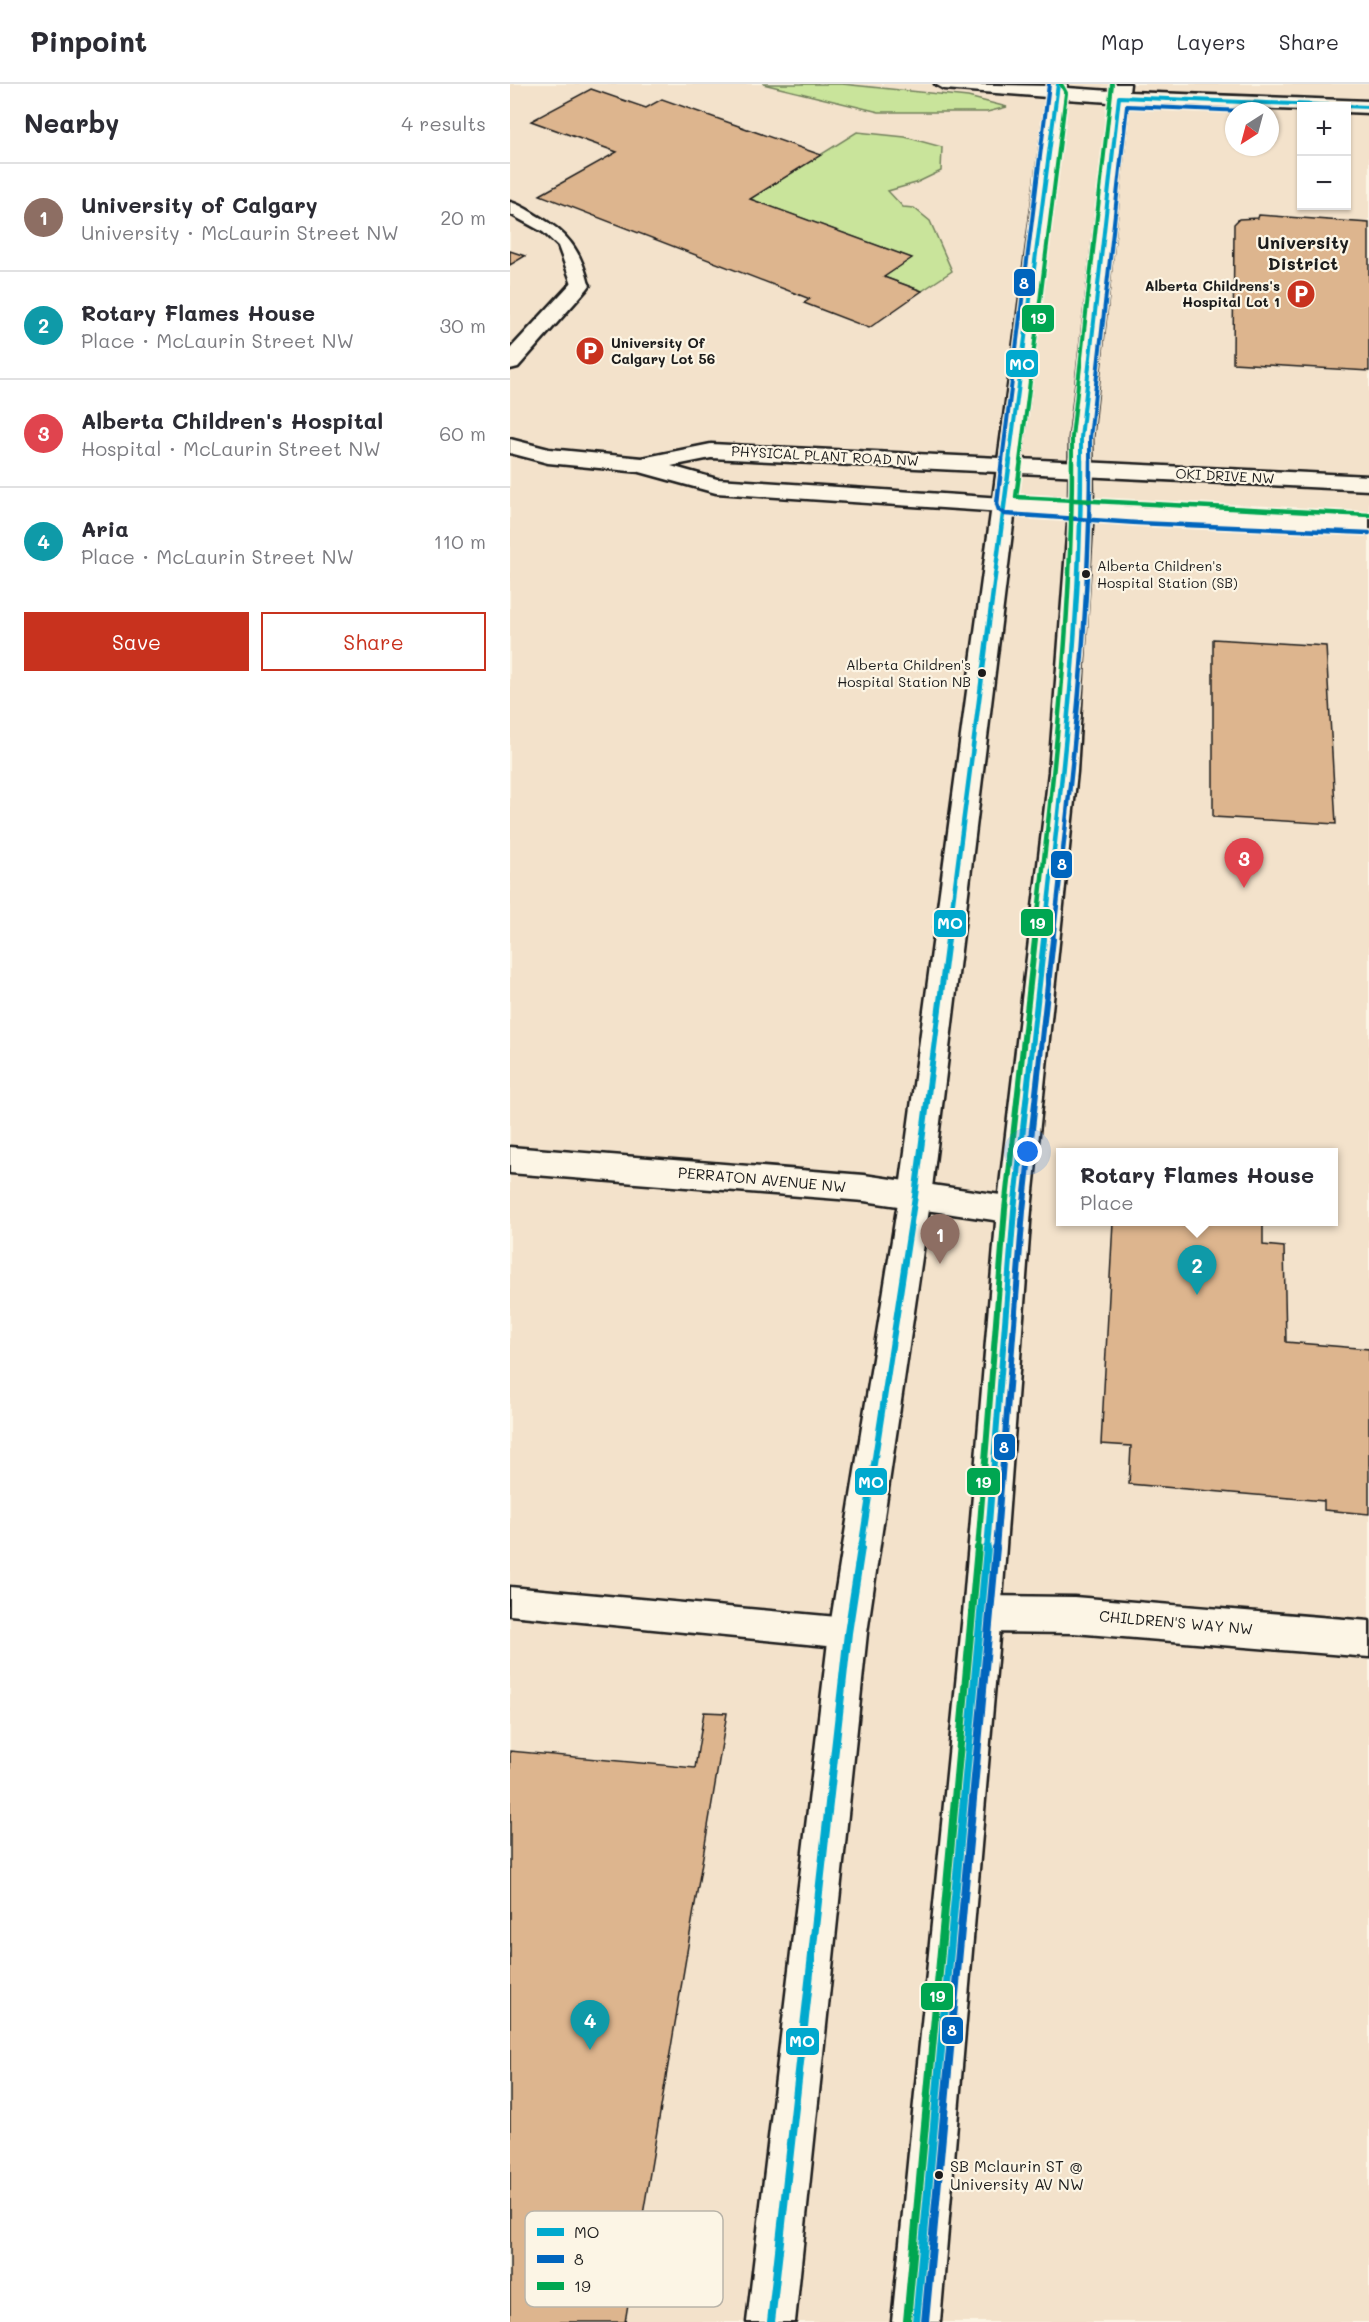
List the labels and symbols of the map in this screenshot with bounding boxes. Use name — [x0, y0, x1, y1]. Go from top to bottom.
north arrow — [1225, 102, 1279, 156]
district label: University District — [1257, 230, 1349, 275]
line badge: 8 — [1013, 268, 1036, 297]
text: 8 — [1019, 272, 1029, 293]
place label: Alberta Childrens's Hospital Lot 1 — [1145, 276, 1280, 311]
parking icon: Alberta Childrens's Hospital Lot 1 — [1285, 278, 1317, 310]
line badge: 19 — [1021, 304, 1055, 333]
text: 19 — [1030, 307, 1047, 328]
place label: University Of Calgary Lot 56 — [611, 333, 715, 368]
parking icon: University Of Calgary Lot 56 — [574, 335, 606, 367]
line badge: MO — [1005, 349, 1039, 378]
text: MO — [1009, 353, 1035, 374]
street label: PHYSICAL PLANT ROAD NW — [731, 441, 919, 470]
street label: OKI DRIVE NW — [1175, 463, 1275, 488]
place label: Alberta Children's Hospital Station (SB) — [1097, 556, 1238, 592]
marker: Alberta Children's Hospital Station (SB) — [1080, 568, 1092, 580]
place label: Alberta Children's Hospital Station NB — [837, 655, 971, 691]
marker: Alberta Children's Hospital Station NB — [976, 667, 988, 679]
pin: 3 — [1224, 838, 1264, 888]
line badge: 8 — [1050, 850, 1073, 879]
text: 8 — [1057, 853, 1067, 874]
line badge: 19 — [1020, 908, 1054, 937]
line badge: MO — [933, 909, 967, 938]
text: MO — [937, 912, 963, 933]
text: 19 — [1029, 912, 1046, 933]
your location — [1013, 1137, 1042, 1166]
street label: PERRATON AVENUE NW — [677, 1162, 847, 1196]
pin: 1 — [920, 1214, 960, 1264]
pin: 2 — [1178, 1246, 1216, 1295]
line badge: 8 — [993, 1433, 1016, 1461]
text: 8 — [999, 1436, 1009, 1457]
line badge: MO — [854, 1467, 888, 1496]
line badge: 19 — [966, 1467, 1001, 1496]
text: MO — [858, 1471, 884, 1492]
text: 19 — [975, 1471, 992, 1492]
street label: CHILDREN'S WAY NW — [1098, 1605, 1254, 1639]
line badge: 19 — [920, 1982, 954, 2011]
text: 19 — [929, 1985, 946, 2006]
pin: 4 — [570, 2000, 610, 2050]
line badge: 8 — [941, 2016, 964, 2045]
text: 8 — [947, 2019, 957, 2040]
line badge: MO — [785, 2027, 820, 2056]
text: MO — [789, 2030, 815, 2051]
place label: SB Mclaurin ST @ University AV NW — [950, 2155, 1084, 2194]
marker: SB Mclaurin ST @ University AV NW — [933, 2169, 945, 2181]
legend — [525, 2211, 723, 2307]
text: MO — [574, 2221, 599, 2242]
text: 8 — [574, 2248, 584, 2269]
text: 19 — [574, 2275, 591, 2296]

